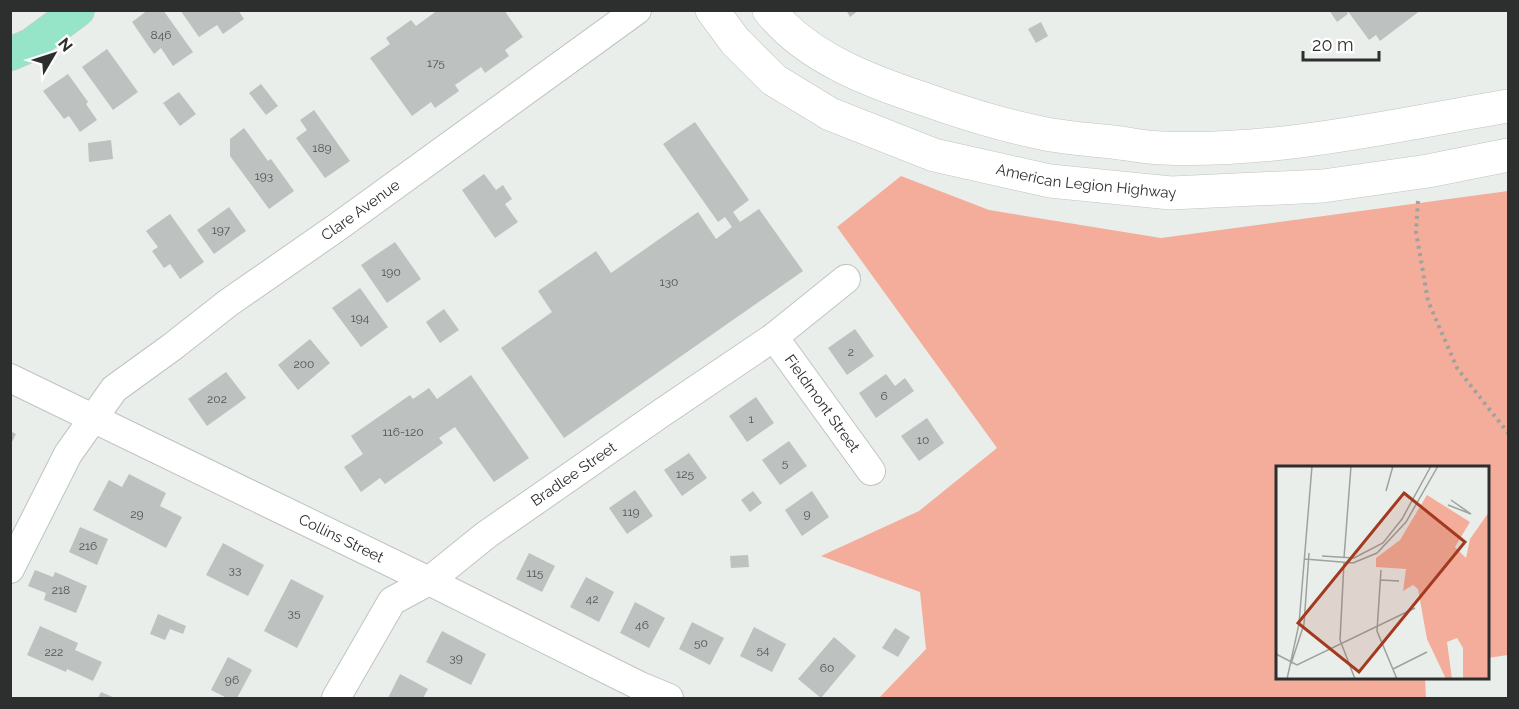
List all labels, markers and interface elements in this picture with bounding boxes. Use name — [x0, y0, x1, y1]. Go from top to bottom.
north arrow — [24, 24, 84, 84]
scale bar — [1303, 24, 1380, 62]
house number: 846 — [151, 28, 171, 42]
text: N — [54, 34, 76, 56]
text: 20 m — [1312, 34, 1354, 55]
house number: 175 — [427, 56, 445, 70]
house number: 189 — [312, 141, 332, 155]
street label: American Legion Highway — [994, 160, 1177, 202]
house number: 193 — [255, 169, 273, 183]
street label: Clare Avenue — [318, 176, 403, 245]
house number: 197 — [212, 223, 231, 237]
house number: 190 — [381, 265, 401, 279]
house number: 130 — [660, 275, 678, 289]
house number: 194 — [351, 311, 370, 325]
house number: 2 — [848, 345, 854, 359]
street label: Fieldmont Street — [781, 351, 863, 456]
house number: 200 — [294, 357, 314, 371]
house number: 6 — [880, 389, 888, 403]
house number: 202 — [207, 392, 227, 406]
house number: 1 — [748, 412, 754, 426]
house number: 116-120 — [382, 425, 424, 439]
house number: 10 — [917, 433, 929, 447]
street label: Bradlee Street — [527, 438, 620, 510]
house number: 5 — [782, 456, 789, 470]
inset map — [1276, 466, 1489, 679]
house number: 125 — [676, 467, 694, 481]
house number: 119 — [622, 505, 640, 519]
house number: 29 — [130, 507, 144, 521]
house number: 9 — [803, 507, 811, 521]
street label: Collins Street — [296, 510, 387, 567]
house number: 216 — [79, 539, 97, 553]
house number: 33 — [229, 563, 241, 577]
house number: 115 — [527, 566, 544, 580]
house number: 218 — [52, 583, 70, 597]
house number: 42 — [586, 592, 598, 606]
house number: 35 — [288, 606, 301, 620]
house number: 46 — [635, 618, 649, 632]
house number: 50 — [694, 636, 708, 650]
house number: 54 — [756, 643, 770, 657]
house number: 222 — [45, 645, 63, 659]
house number: 39 — [449, 651, 463, 665]
house number: 60 — [820, 661, 834, 675]
house number: 96 — [225, 673, 239, 687]

